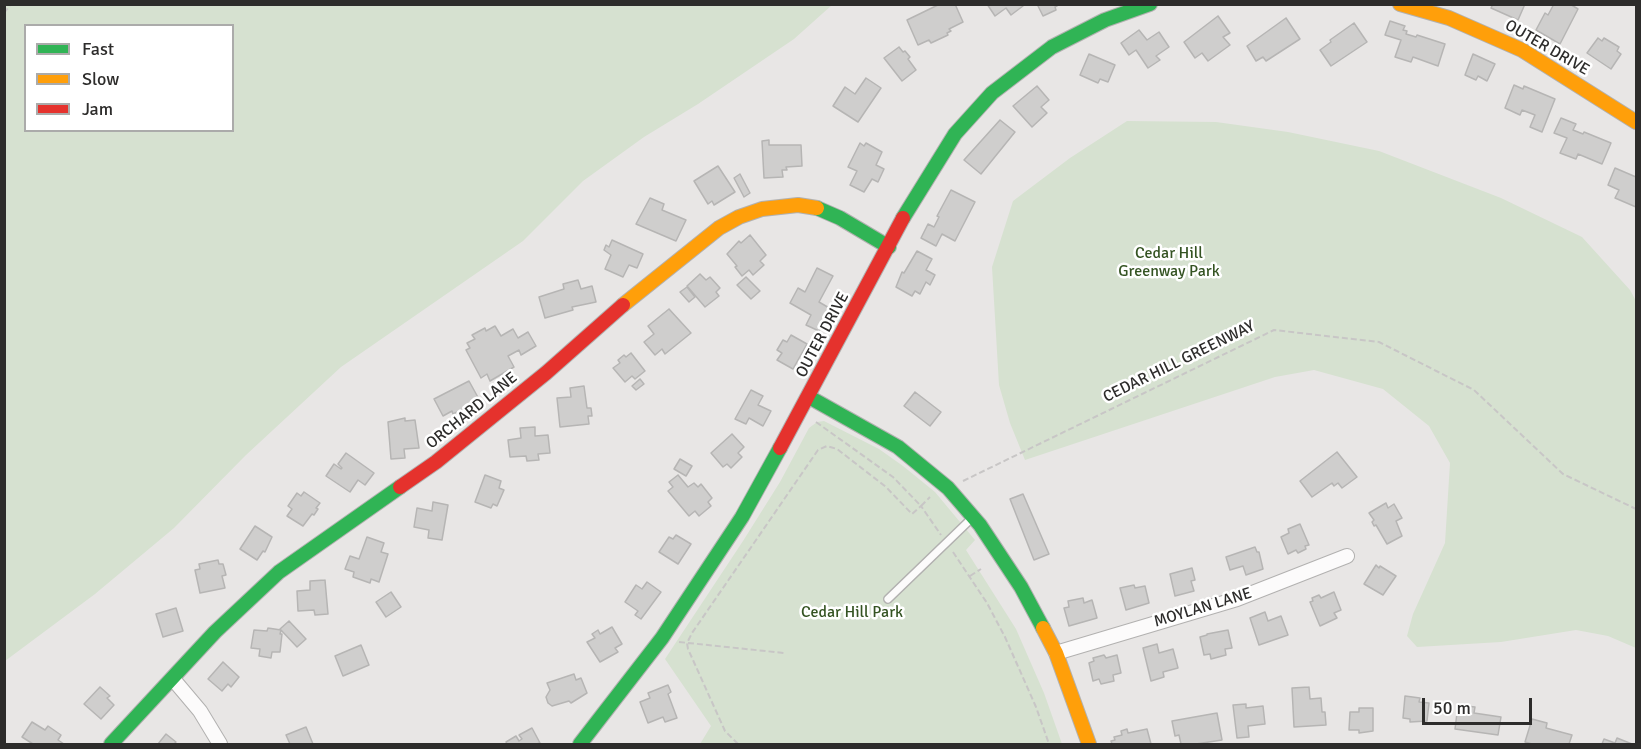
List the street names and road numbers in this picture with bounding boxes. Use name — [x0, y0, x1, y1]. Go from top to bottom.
street label: OUTER DRIVE — [1501, 16, 1593, 80]
street label: OUTER DRIVE — [792, 289, 854, 381]
street label: CEDAR HILL GREENWAY — [1100, 317, 1258, 407]
street label: ORCHARD LANE — [423, 368, 521, 454]
street label: MOYLAN LANE — [1152, 584, 1254, 632]

